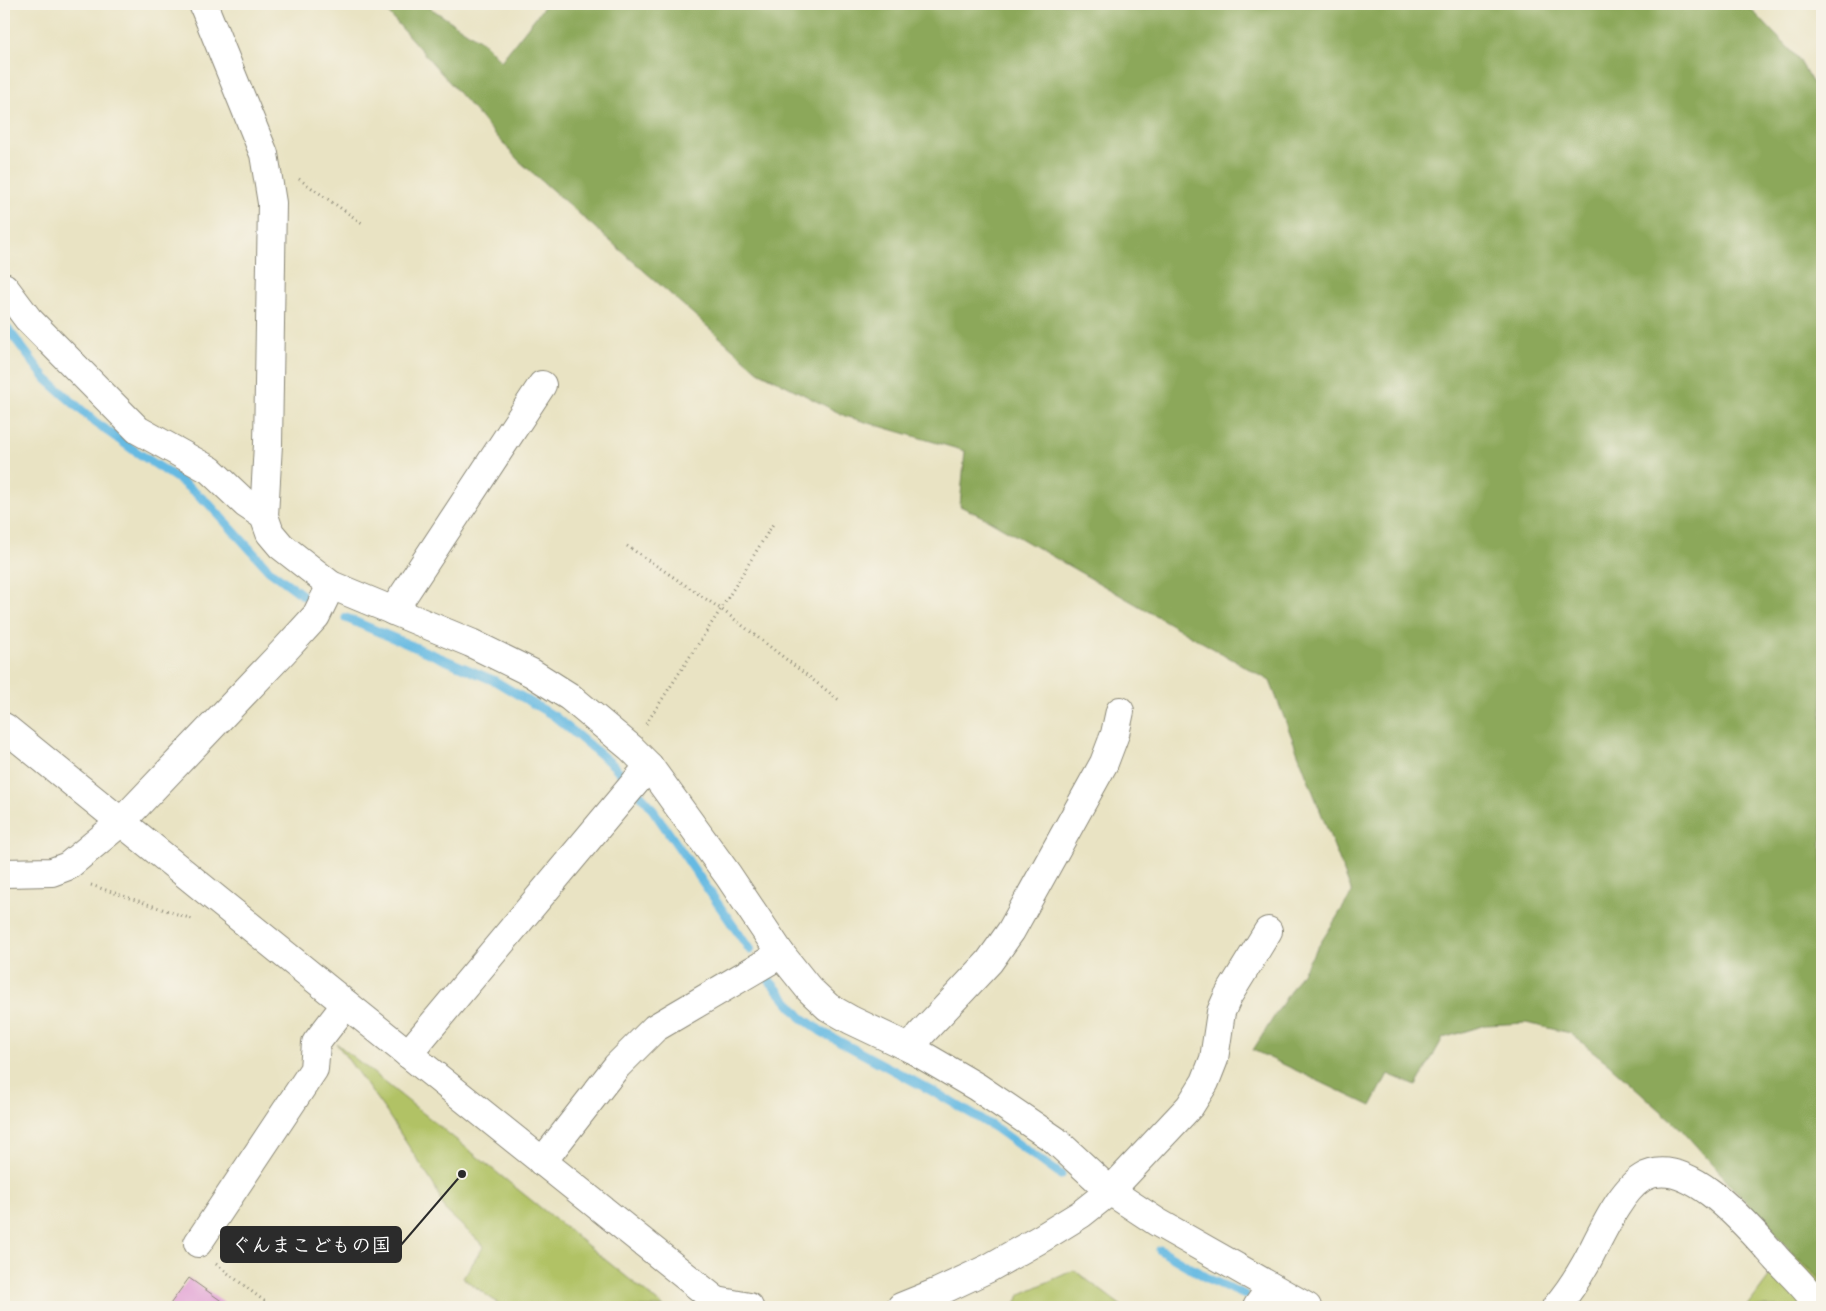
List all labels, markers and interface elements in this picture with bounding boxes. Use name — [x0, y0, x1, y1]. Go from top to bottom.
callout: ぐんまこどもの国 — [221, 1227, 401, 1262]
text: ぐんまこどもの国 — [231, 1233, 391, 1260]

